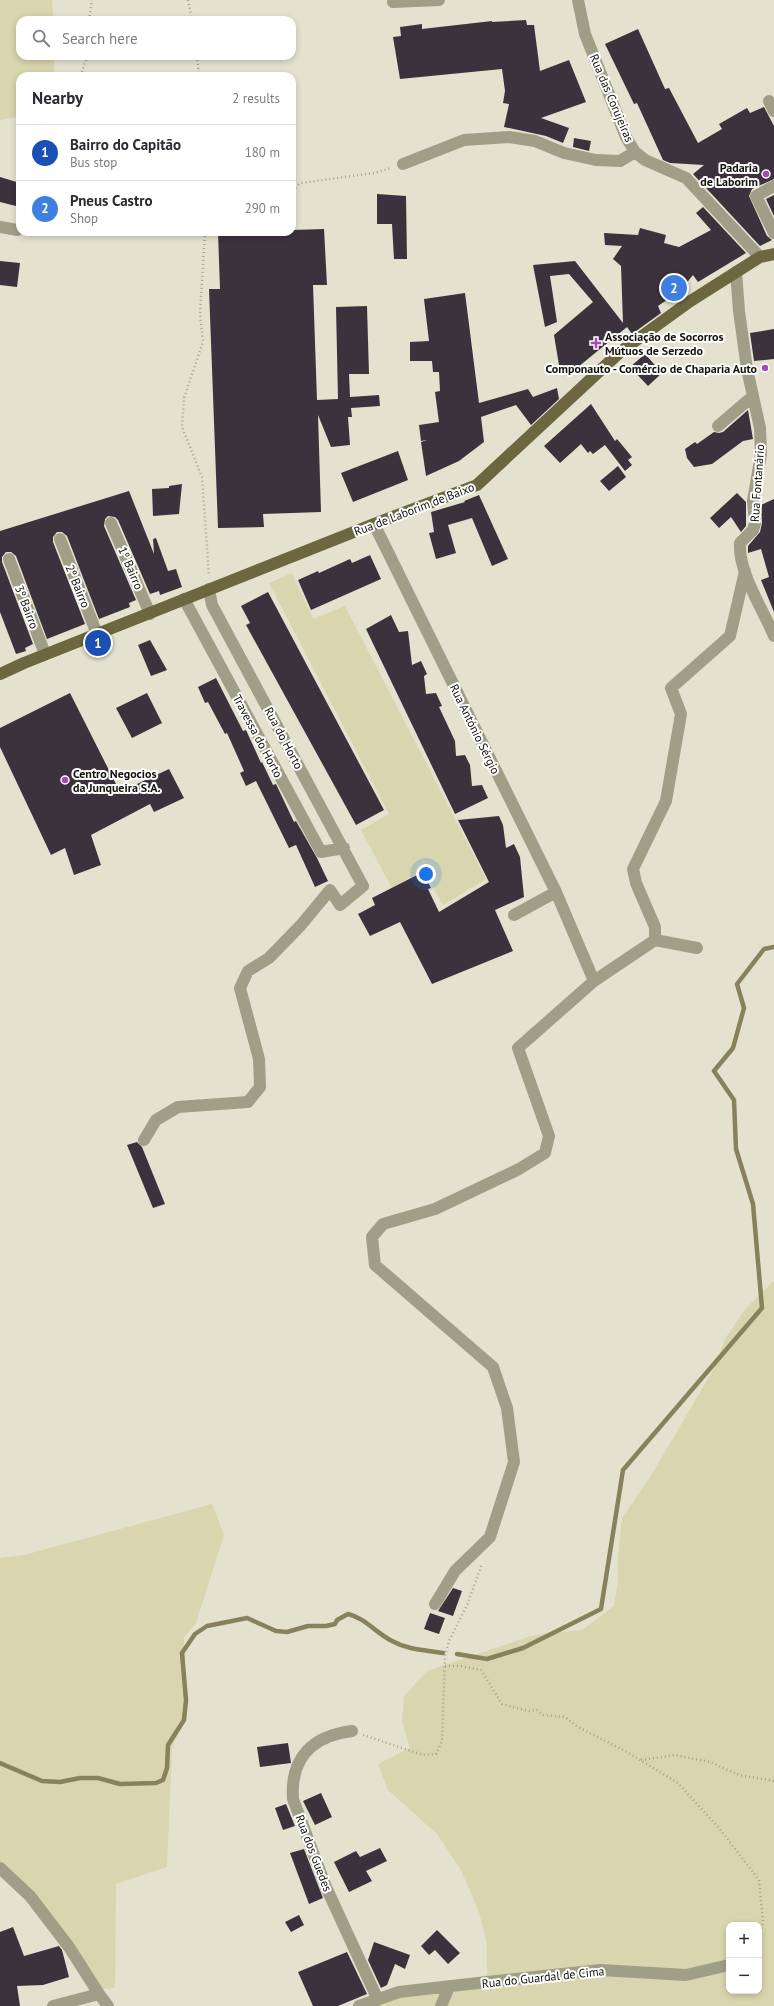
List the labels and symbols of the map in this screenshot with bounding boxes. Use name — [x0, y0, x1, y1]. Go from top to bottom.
street label: Rua das Corujeiras — [587, 52, 637, 144]
place label: Padaria de Laborim — [700, 160, 758, 189]
marker: Padaria de Laborim — [761, 169, 771, 179]
pin: 2 — [661, 273, 687, 303]
place label: Associação de Socorros Mútuos de Serzedo — [605, 329, 724, 358]
marker: Associação de Socorros Mútuos de Serzedo — [590, 337, 602, 349]
place label: Componauto - Comércio de Chaparia Auto — [546, 361, 758, 376]
marker: Componauto - Comércio de Chaparia Auto — [760, 363, 770, 373]
street label: Rua Fontanário — [747, 444, 767, 522]
street label: Rua de Laborim de Baixo — [352, 479, 476, 539]
street label: 1º Bairro — [115, 544, 147, 592]
street label: 2º Bairro — [63, 562, 93, 610]
street label: 3º Bairro — [12, 583, 42, 631]
pin: 1 — [85, 628, 111, 658]
street label: Rua António Sérgio — [447, 682, 503, 776]
street label: Travessa do Horto — [230, 692, 286, 780]
street label: Rua do Horto — [261, 704, 307, 772]
place label: Centro Negocios da Junqueira S.A. — [73, 766, 161, 795]
marker: Centro Negocios da Junqueira S.A. — [60, 775, 70, 785]
your location — [416, 864, 436, 884]
street label: Rua dos Guedes — [292, 1812, 336, 1894]
street label: Rua do Guardal de Cima — [481, 1963, 605, 1991]

